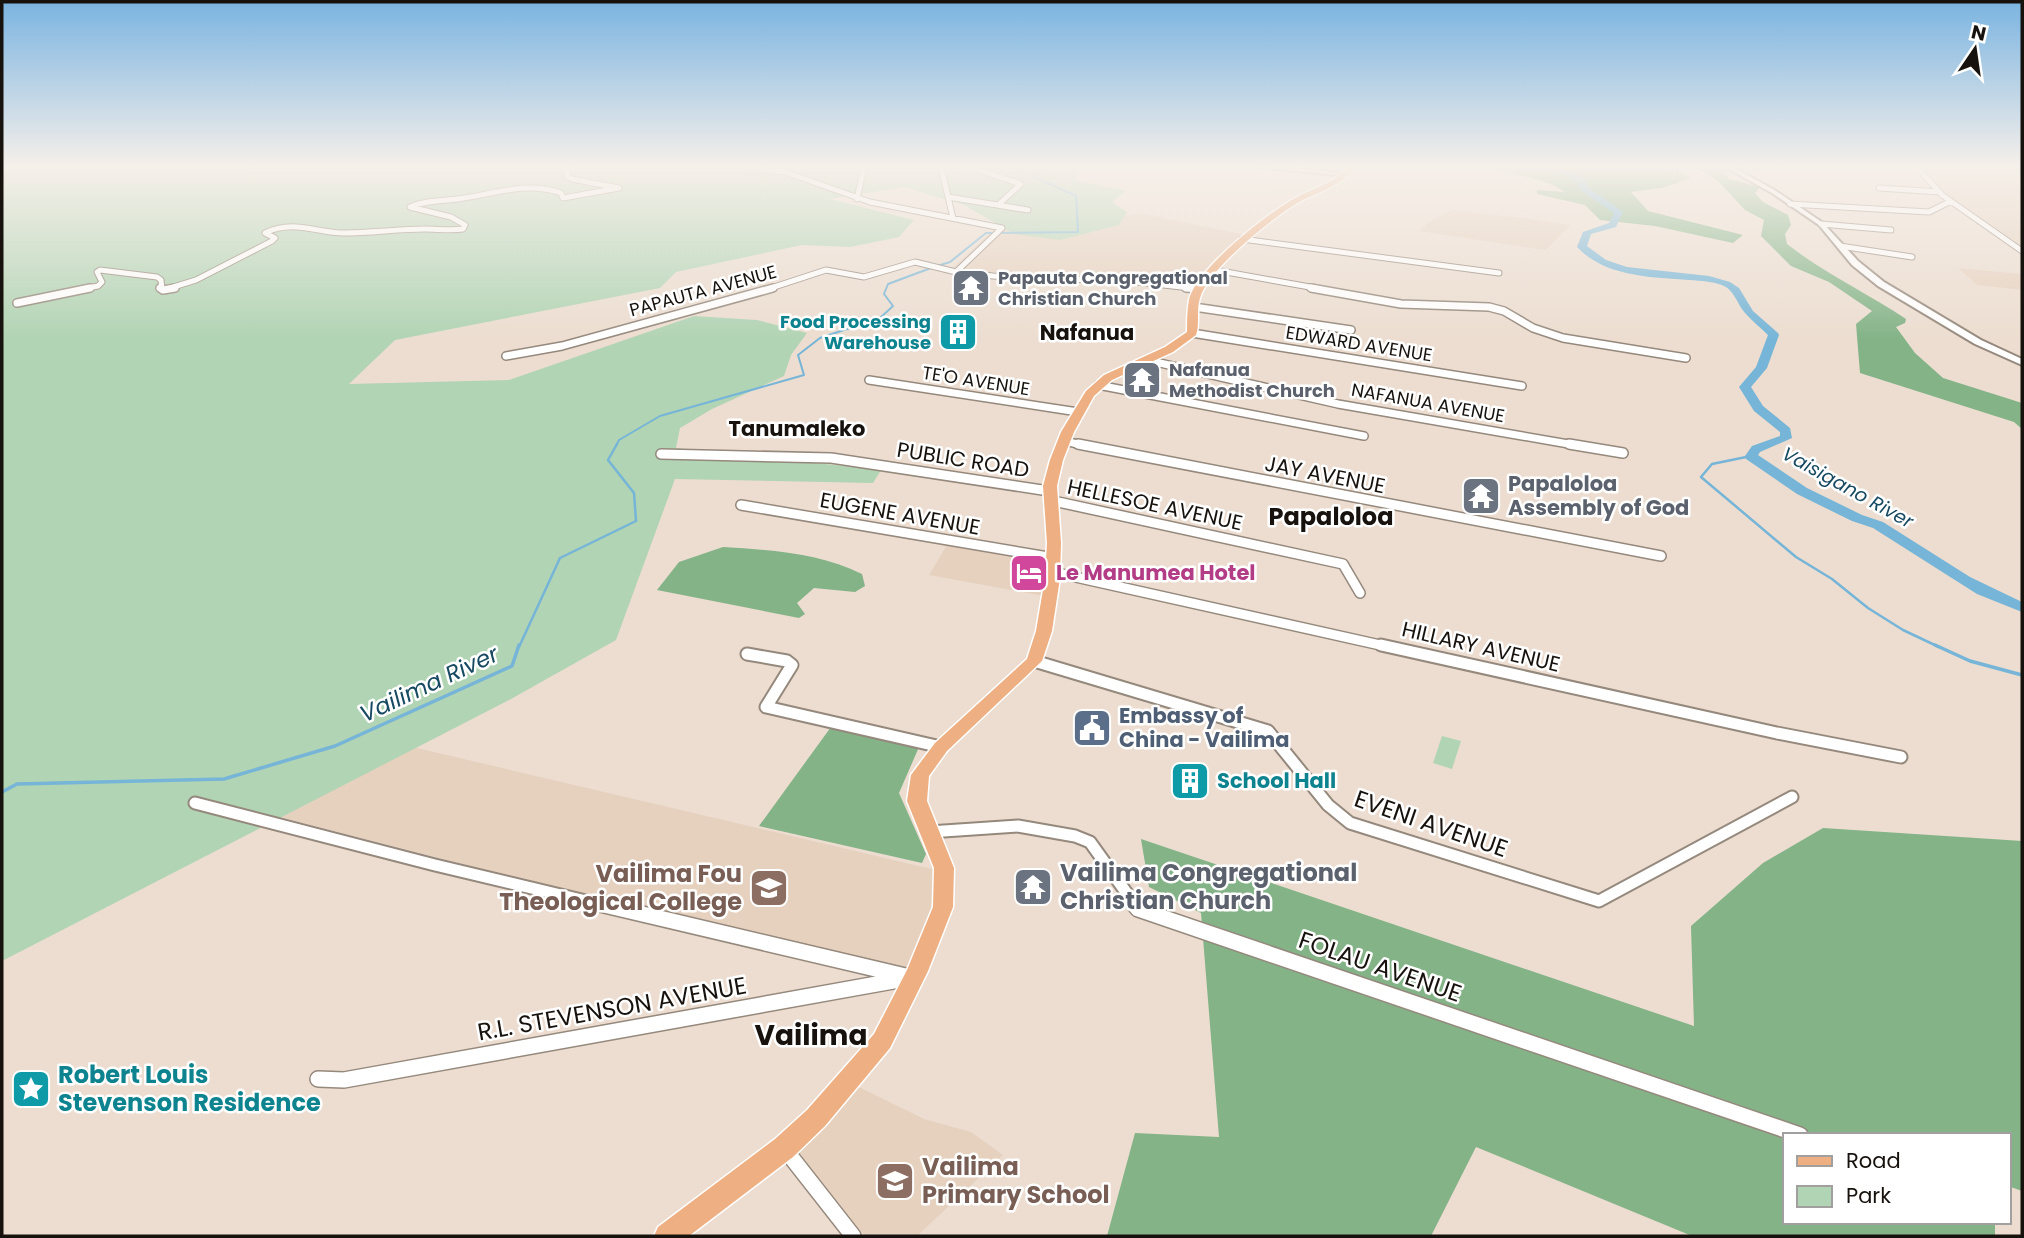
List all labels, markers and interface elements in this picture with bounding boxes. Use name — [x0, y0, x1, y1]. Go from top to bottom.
north arrow — [1940, 14, 2010, 84]
text: N — [1969, 18, 1989, 48]
street label: PAPAUTA AVENUE — [626, 259, 779, 322]
place label: Papauta Congregational Christian Church — [998, 265, 1228, 311]
temple icon: Papauta Congregational Christian Church — [950, 267, 992, 309]
place label: Food Processing Warehouse — [780, 309, 931, 355]
building icon: Food Processing Warehouse — [937, 311, 979, 353]
district label: Nafanua — [1040, 318, 1134, 347]
street label: EDWARD AVENUE — [1284, 320, 1434, 367]
place label: Nafanua Methodist Church — [1169, 357, 1335, 403]
temple icon: Nafanua Methodist Church — [1121, 359, 1163, 401]
street label: TE'O AVENUE — [921, 360, 1032, 401]
street label: NAFANUA AVENUE — [1349, 377, 1507, 428]
district label: Tanumaleko — [729, 414, 865, 443]
street label: PUBLIC ROAD — [895, 435, 1031, 484]
water label: Vaisigano River — [1777, 440, 1919, 535]
street label: JAY AVENUE — [1262, 449, 1388, 500]
place label: Papaloloa Assembly of God — [1508, 469, 1689, 522]
street label: HELLESOE AVENUE — [1065, 472, 1245, 537]
temple icon: Papaloloa Assembly of God — [1460, 475, 1502, 517]
street label: EUGENE AVENUE — [818, 485, 982, 542]
district label: Papaloloa — [1269, 500, 1393, 533]
hotel icon: Le Manumea Hotel — [1008, 552, 1050, 594]
place label: Le Manumea Hotel — [1056, 558, 1256, 587]
street label: HILLARY AVENUE — [1399, 614, 1563, 679]
water label: Vailima River — [354, 637, 505, 730]
place label: Embassy of China - Vailima — [1119, 701, 1290, 754]
public building icon: Embassy of China - Vailima — [1071, 707, 1113, 749]
building icon: School Hall — [1169, 760, 1211, 802]
place label: School Hall — [1217, 766, 1336, 795]
street label: EVENI AVENUE — [1350, 782, 1512, 865]
place label: Vailima Congregational Christian Church — [1060, 856, 1357, 917]
place label: Vailima Fou Theological College — [499, 857, 742, 918]
temple icon: Vailima Congregational Christian Church — [1012, 866, 1054, 908]
school or university icon: Vailima Fou Theological College — [748, 867, 790, 909]
street label: FOLAU AVENUE — [1294, 923, 1466, 1010]
street label: R.L. STEVENSON AVENUE — [475, 969, 749, 1048]
district label: Vailima — [755, 1016, 867, 1055]
place label: Robert Louis Stevenson Residence — [58, 1058, 321, 1119]
place icon: Robert Louis Stevenson Residence — [10, 1068, 52, 1110]
legend — [1783, 1133, 2010, 1224]
text: Road — [1846, 1146, 1901, 1175]
place label: Vailima Primary School — [922, 1150, 1110, 1211]
school or university icon: Vailima Primary School — [874, 1160, 916, 1202]
text: Park — [1846, 1181, 1891, 1210]

